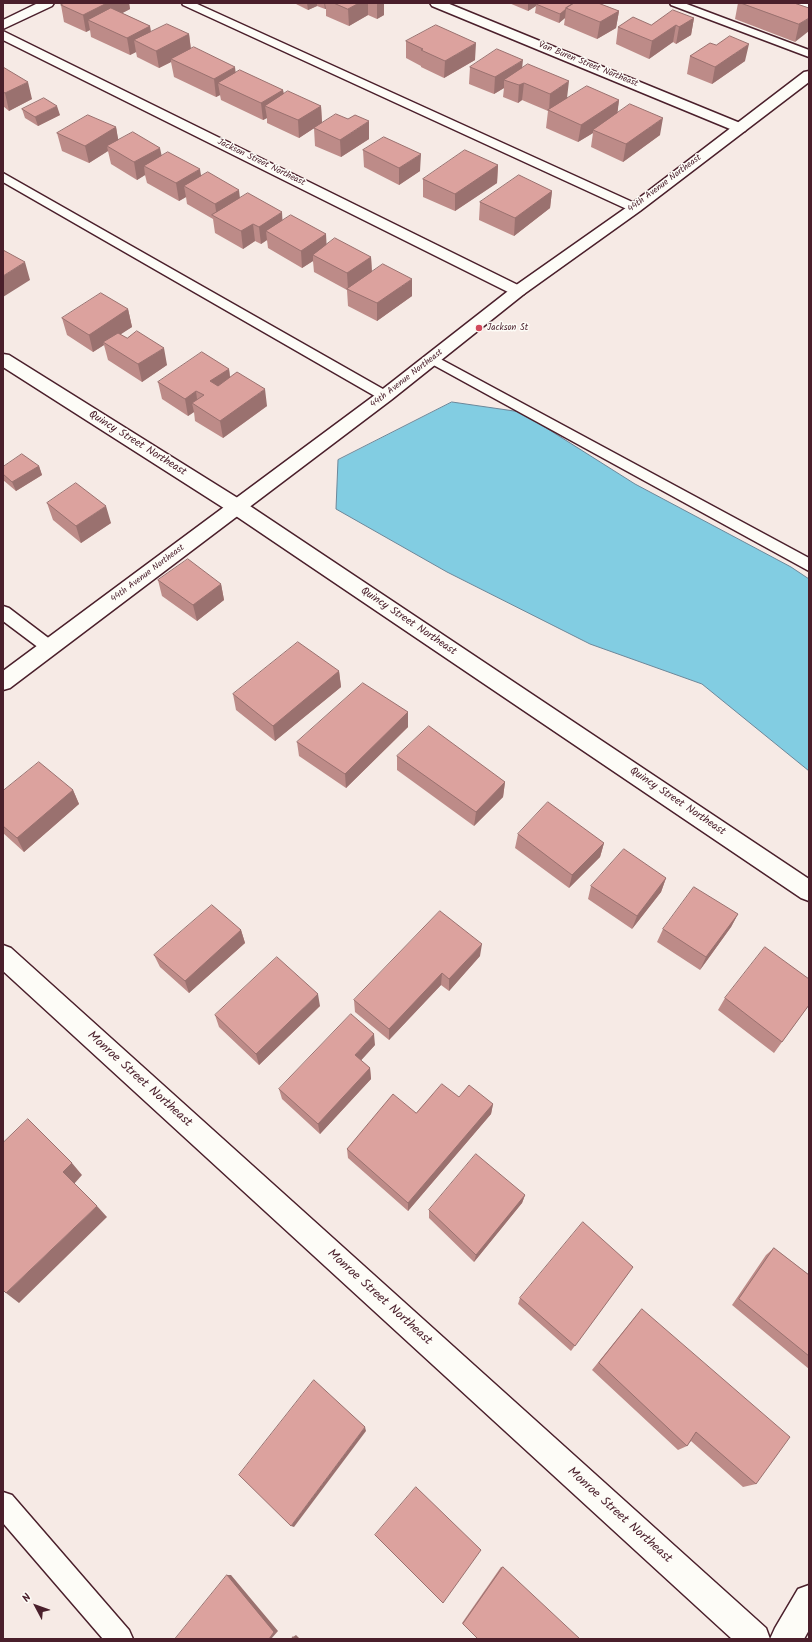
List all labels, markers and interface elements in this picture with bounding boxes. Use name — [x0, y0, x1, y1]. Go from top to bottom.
street label: Van Buren Street Northeast — [537, 40, 639, 90]
street label: Jackson Street Northeast — [215, 137, 307, 189]
street label: 44th Avenue Northeast — [626, 153, 704, 215]
marker: Jackson St — [474, 323, 484, 333]
place label: Jackson St — [487, 323, 528, 333]
street label: 44th Avenue Northeast — [369, 347, 445, 411]
street label: Quincy Street Northeast — [86, 408, 188, 480]
street label: 44th Avenue Northeast — [109, 543, 187, 605]
street label: Quincy Street Northeast — [358, 585, 458, 659]
street label: Quincy Street Northeast — [627, 765, 727, 839]
street label: Monroe Street Northeast — [83, 1029, 195, 1131]
street label: Monroe Street Northeast — [323, 1247, 435, 1349]
street label: Monroe Street Northeast — [563, 1465, 675, 1567]
north arrow — [16, 1586, 56, 1626]
text: N — [18, 1590, 36, 1607]

